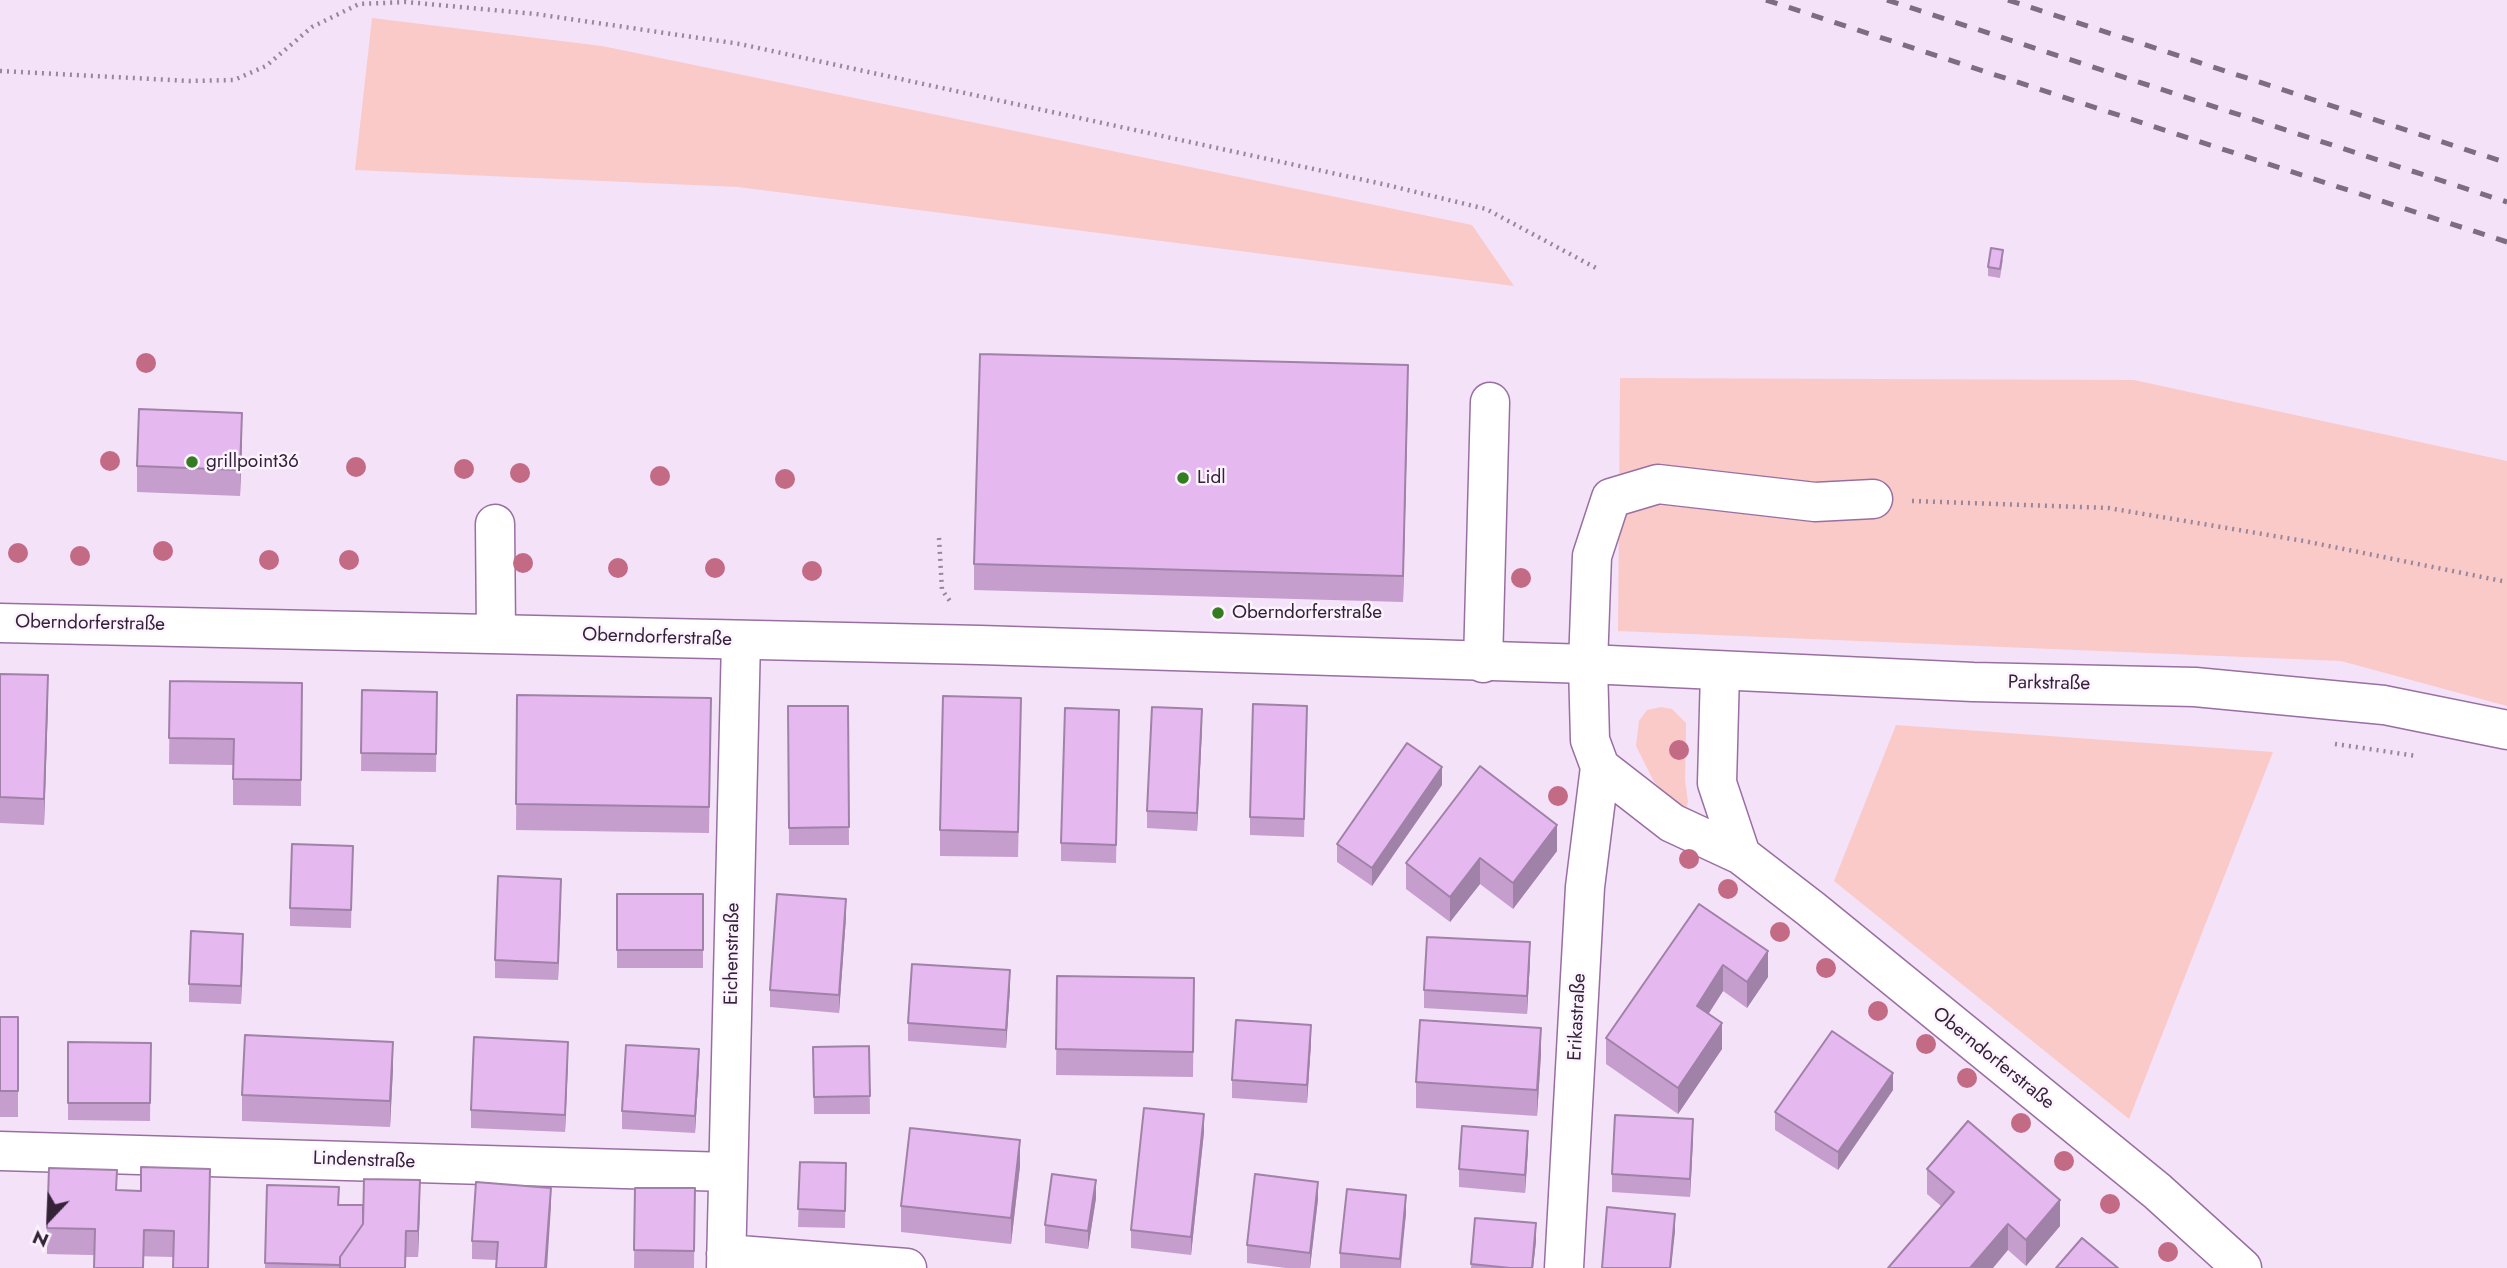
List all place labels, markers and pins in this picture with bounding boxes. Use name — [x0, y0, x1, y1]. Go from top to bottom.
place label: grillpoint36 — [206, 451, 299, 473]
marker: grillpoint36 — [184, 454, 200, 470]
place label: Lidl — [1197, 467, 1226, 489]
marker: Lidl — [1175, 470, 1191, 486]
place label: Oberndorferstraße — [1232, 602, 1382, 624]
marker: Oberndorferstraße — [1210, 605, 1226, 621]

